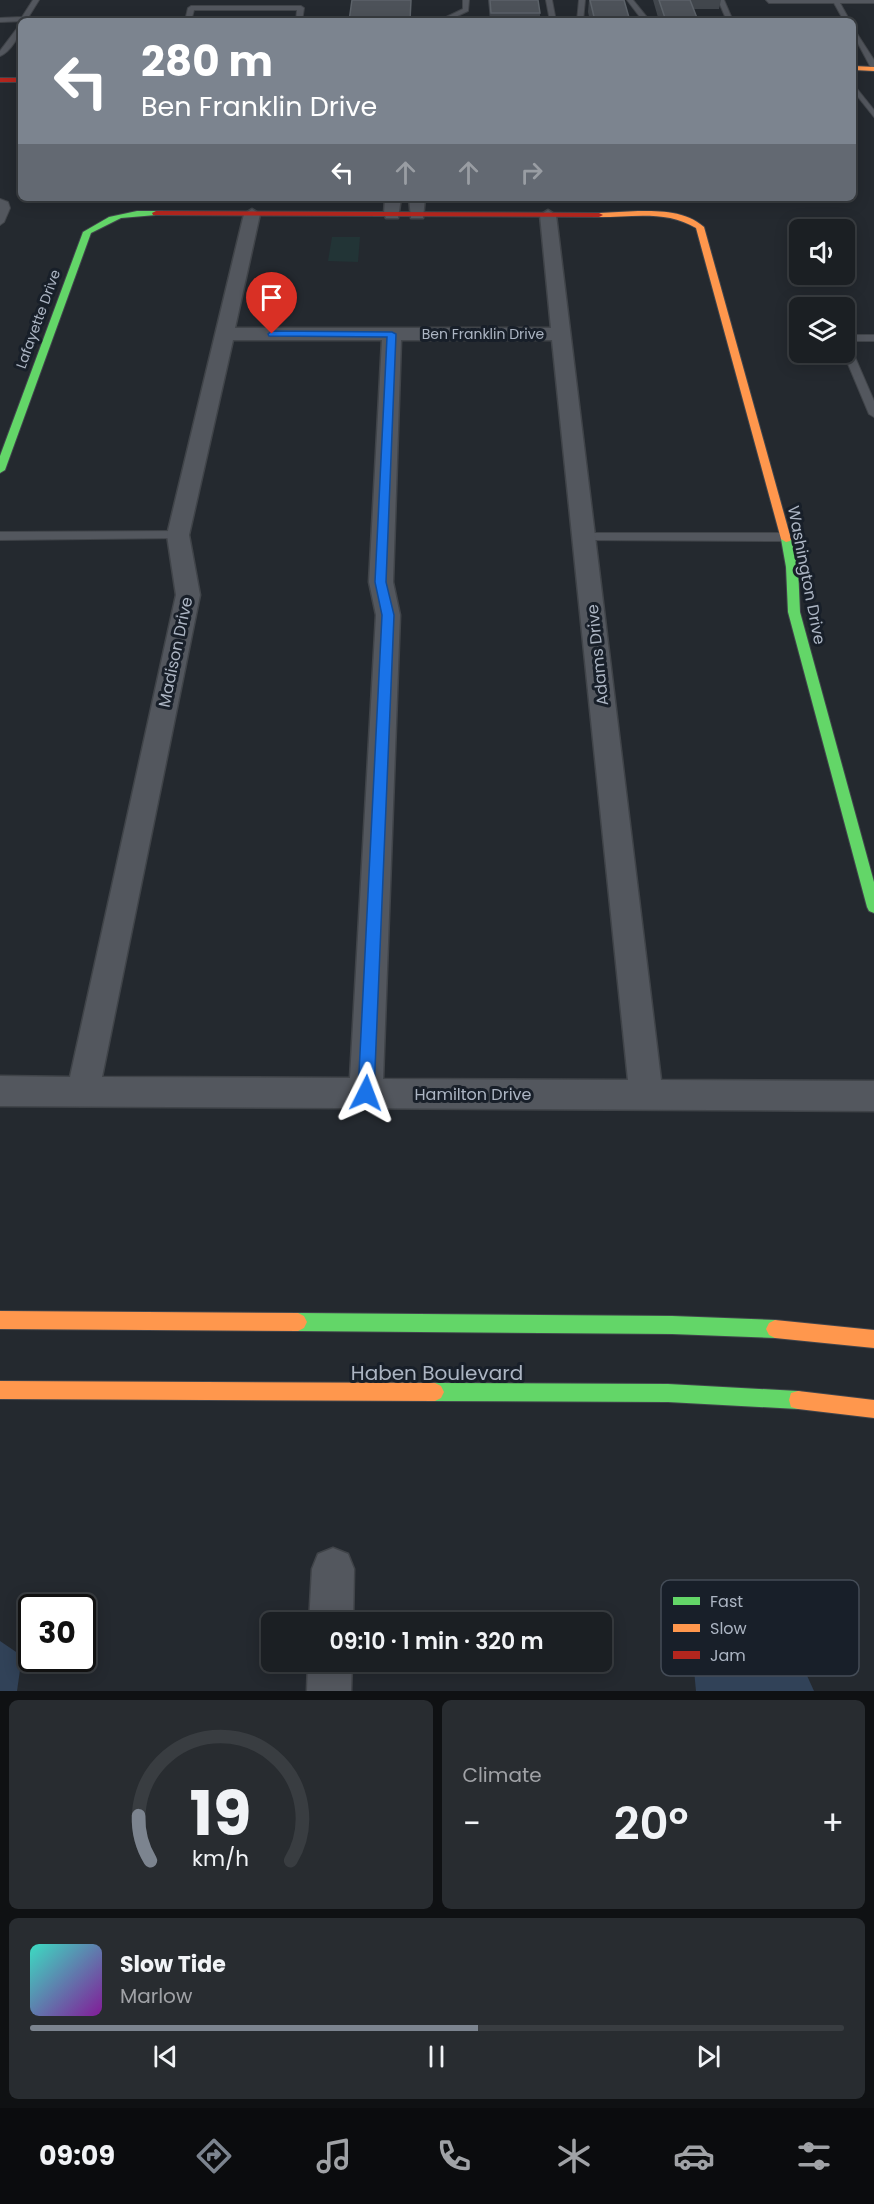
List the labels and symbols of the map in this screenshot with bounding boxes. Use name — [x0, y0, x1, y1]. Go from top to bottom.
street label: Lafayette Drive — [11, 266, 65, 371]
pin — [246, 272, 297, 334]
street label: Ben Franklin Drive — [422, 324, 545, 344]
street label: Washington Drive — [782, 504, 831, 646]
street label: Madison Drive — [153, 595, 198, 710]
street label: Adams Drive — [581, 603, 614, 707]
position arrow — [334, 1061, 398, 1125]
street label: Hamilton Drive — [415, 1083, 532, 1106]
street label: Haben Boulevard — [351, 1359, 523, 1387]
legend — [661, 1580, 859, 1676]
text: Fast — [710, 1590, 743, 1613]
speed limit sign: 30 — [18, 1594, 96, 1672]
text: Slow — [710, 1617, 747, 1640]
text: Jam — [710, 1644, 746, 1667]

